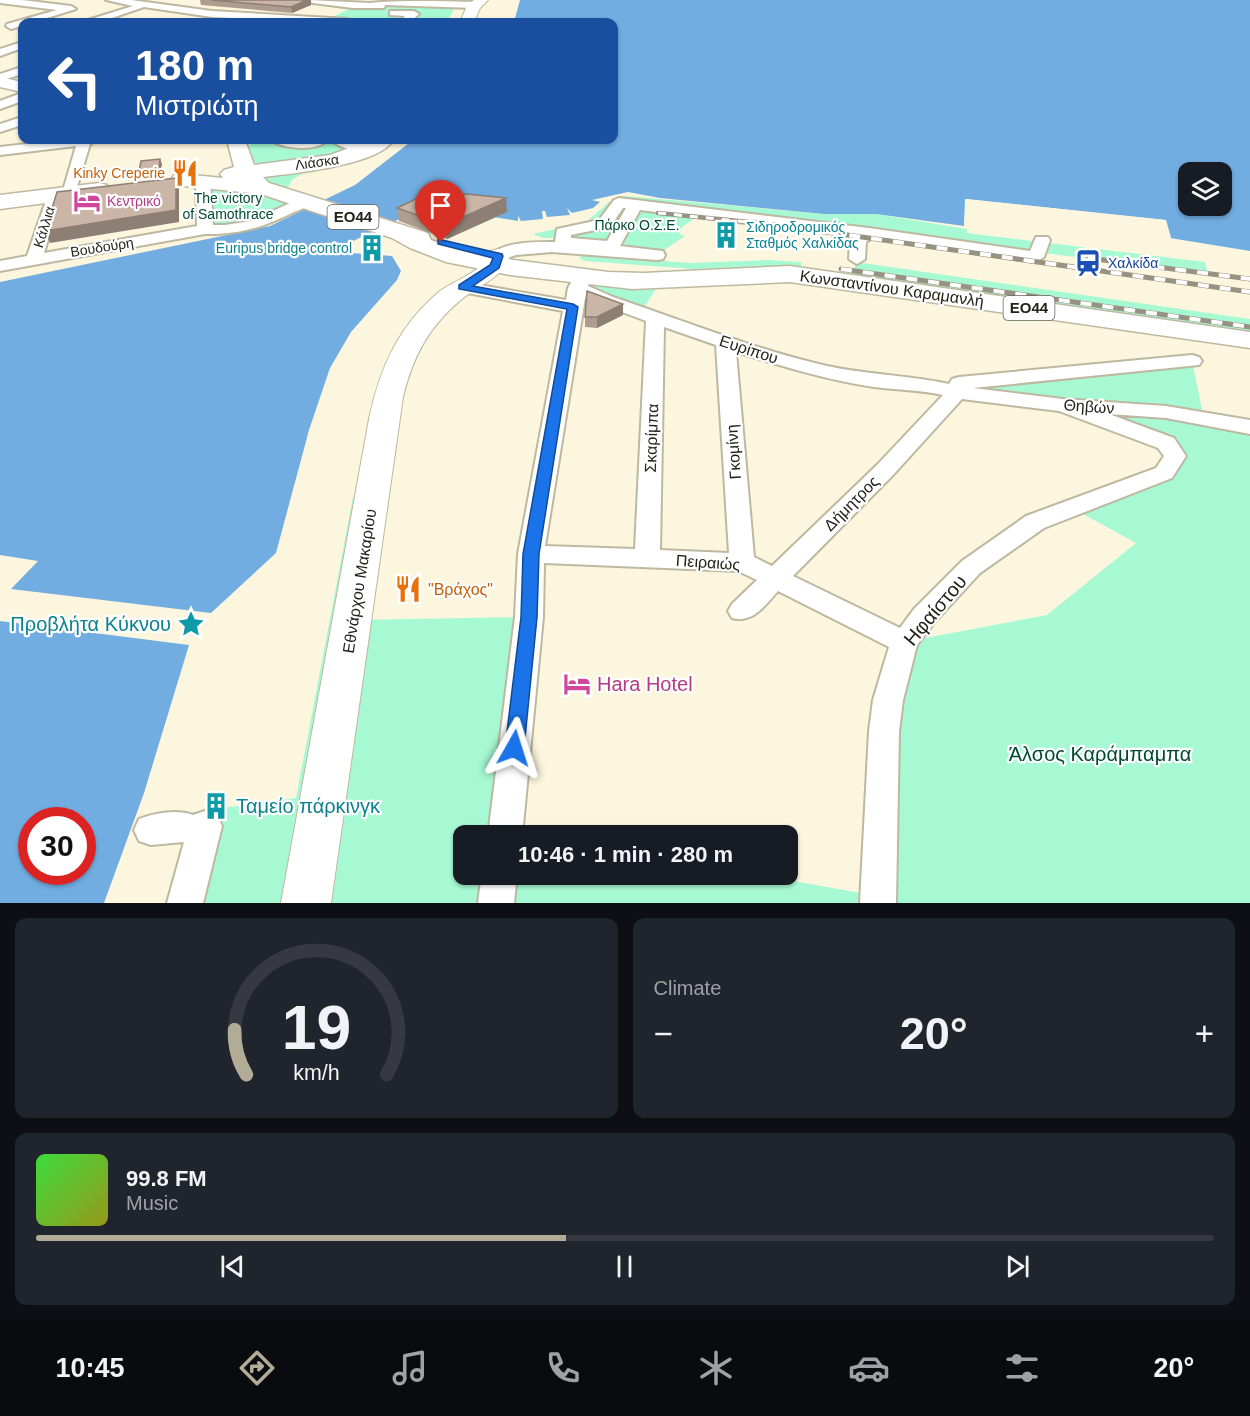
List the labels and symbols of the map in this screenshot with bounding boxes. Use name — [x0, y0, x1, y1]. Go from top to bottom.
street label: Λιάσκα — [294, 151, 340, 173]
restaurant icon: Kinky Creperie — [170, 158, 200, 188]
place label: Kinky Creperie — [73, 165, 165, 181]
pin — [415, 180, 466, 242]
hotel icon: Κεντρικό — [72, 186, 102, 216]
park label: The victory of Samothrace — [182, 190, 274, 222]
place label: Κεντρικό — [107, 193, 161, 209]
street label: Κάλλια — [30, 204, 58, 250]
road number: ΕΟ44 — [328, 205, 378, 229]
park label: Πάρκο Ο.Σ.Ε. — [594, 217, 680, 233]
place label: Σιδηροδρομικός Σταθμός Χαλκίδας — [746, 219, 859, 251]
building icon: Σιδηροδρομικός Σταθμός Χαλκίδας — [711, 220, 741, 250]
building icon: Euripus bridge control — [357, 233, 387, 263]
street label: Βουδούρη — [69, 234, 135, 260]
place label: Euripus bridge control — [216, 240, 352, 256]
station icon: Χαλκίδα — [1073, 248, 1103, 278]
place label: Χαλκίδα — [1108, 255, 1158, 271]
street label: Κωνσταντίνου Καραμανλή — [799, 267, 985, 310]
road number: ΕΟ44 — [1004, 296, 1054, 320]
street label: Ευρίπου — [717, 332, 780, 367]
street label: Θηβών — [1063, 396, 1115, 417]
street label: Σκαρίμπα — [642, 403, 661, 473]
street label: Γκομίνη — [723, 424, 744, 480]
street label: Δήμητρος — [821, 472, 882, 534]
street label: Εθνάρχου Μακαρίου — [340, 508, 379, 654]
street label: Πειραιώς — [675, 552, 741, 573]
street label: Ηφαίστου — [899, 570, 971, 650]
restaurant icon: "Βράχος" — [393, 574, 423, 604]
place label: "Βράχος" — [428, 581, 493, 598]
place icon: Προβλήτα Κύκνου — [176, 609, 206, 639]
place label: Προβλήτα Κύκνου — [10, 613, 171, 635]
hotel icon: Hara Hotel — [562, 669, 592, 699]
place label: Hara Hotel — [597, 673, 693, 695]
position arrow — [482, 716, 546, 780]
park label: Άλσος Καράμπαμπα — [1009, 743, 1191, 765]
building icon: Ταμείο πάρκινγκ — [201, 791, 231, 821]
place label: Ταμείο πάρκινγκ — [236, 795, 381, 817]
speed limit sign: 30 — [18, 807, 96, 885]

